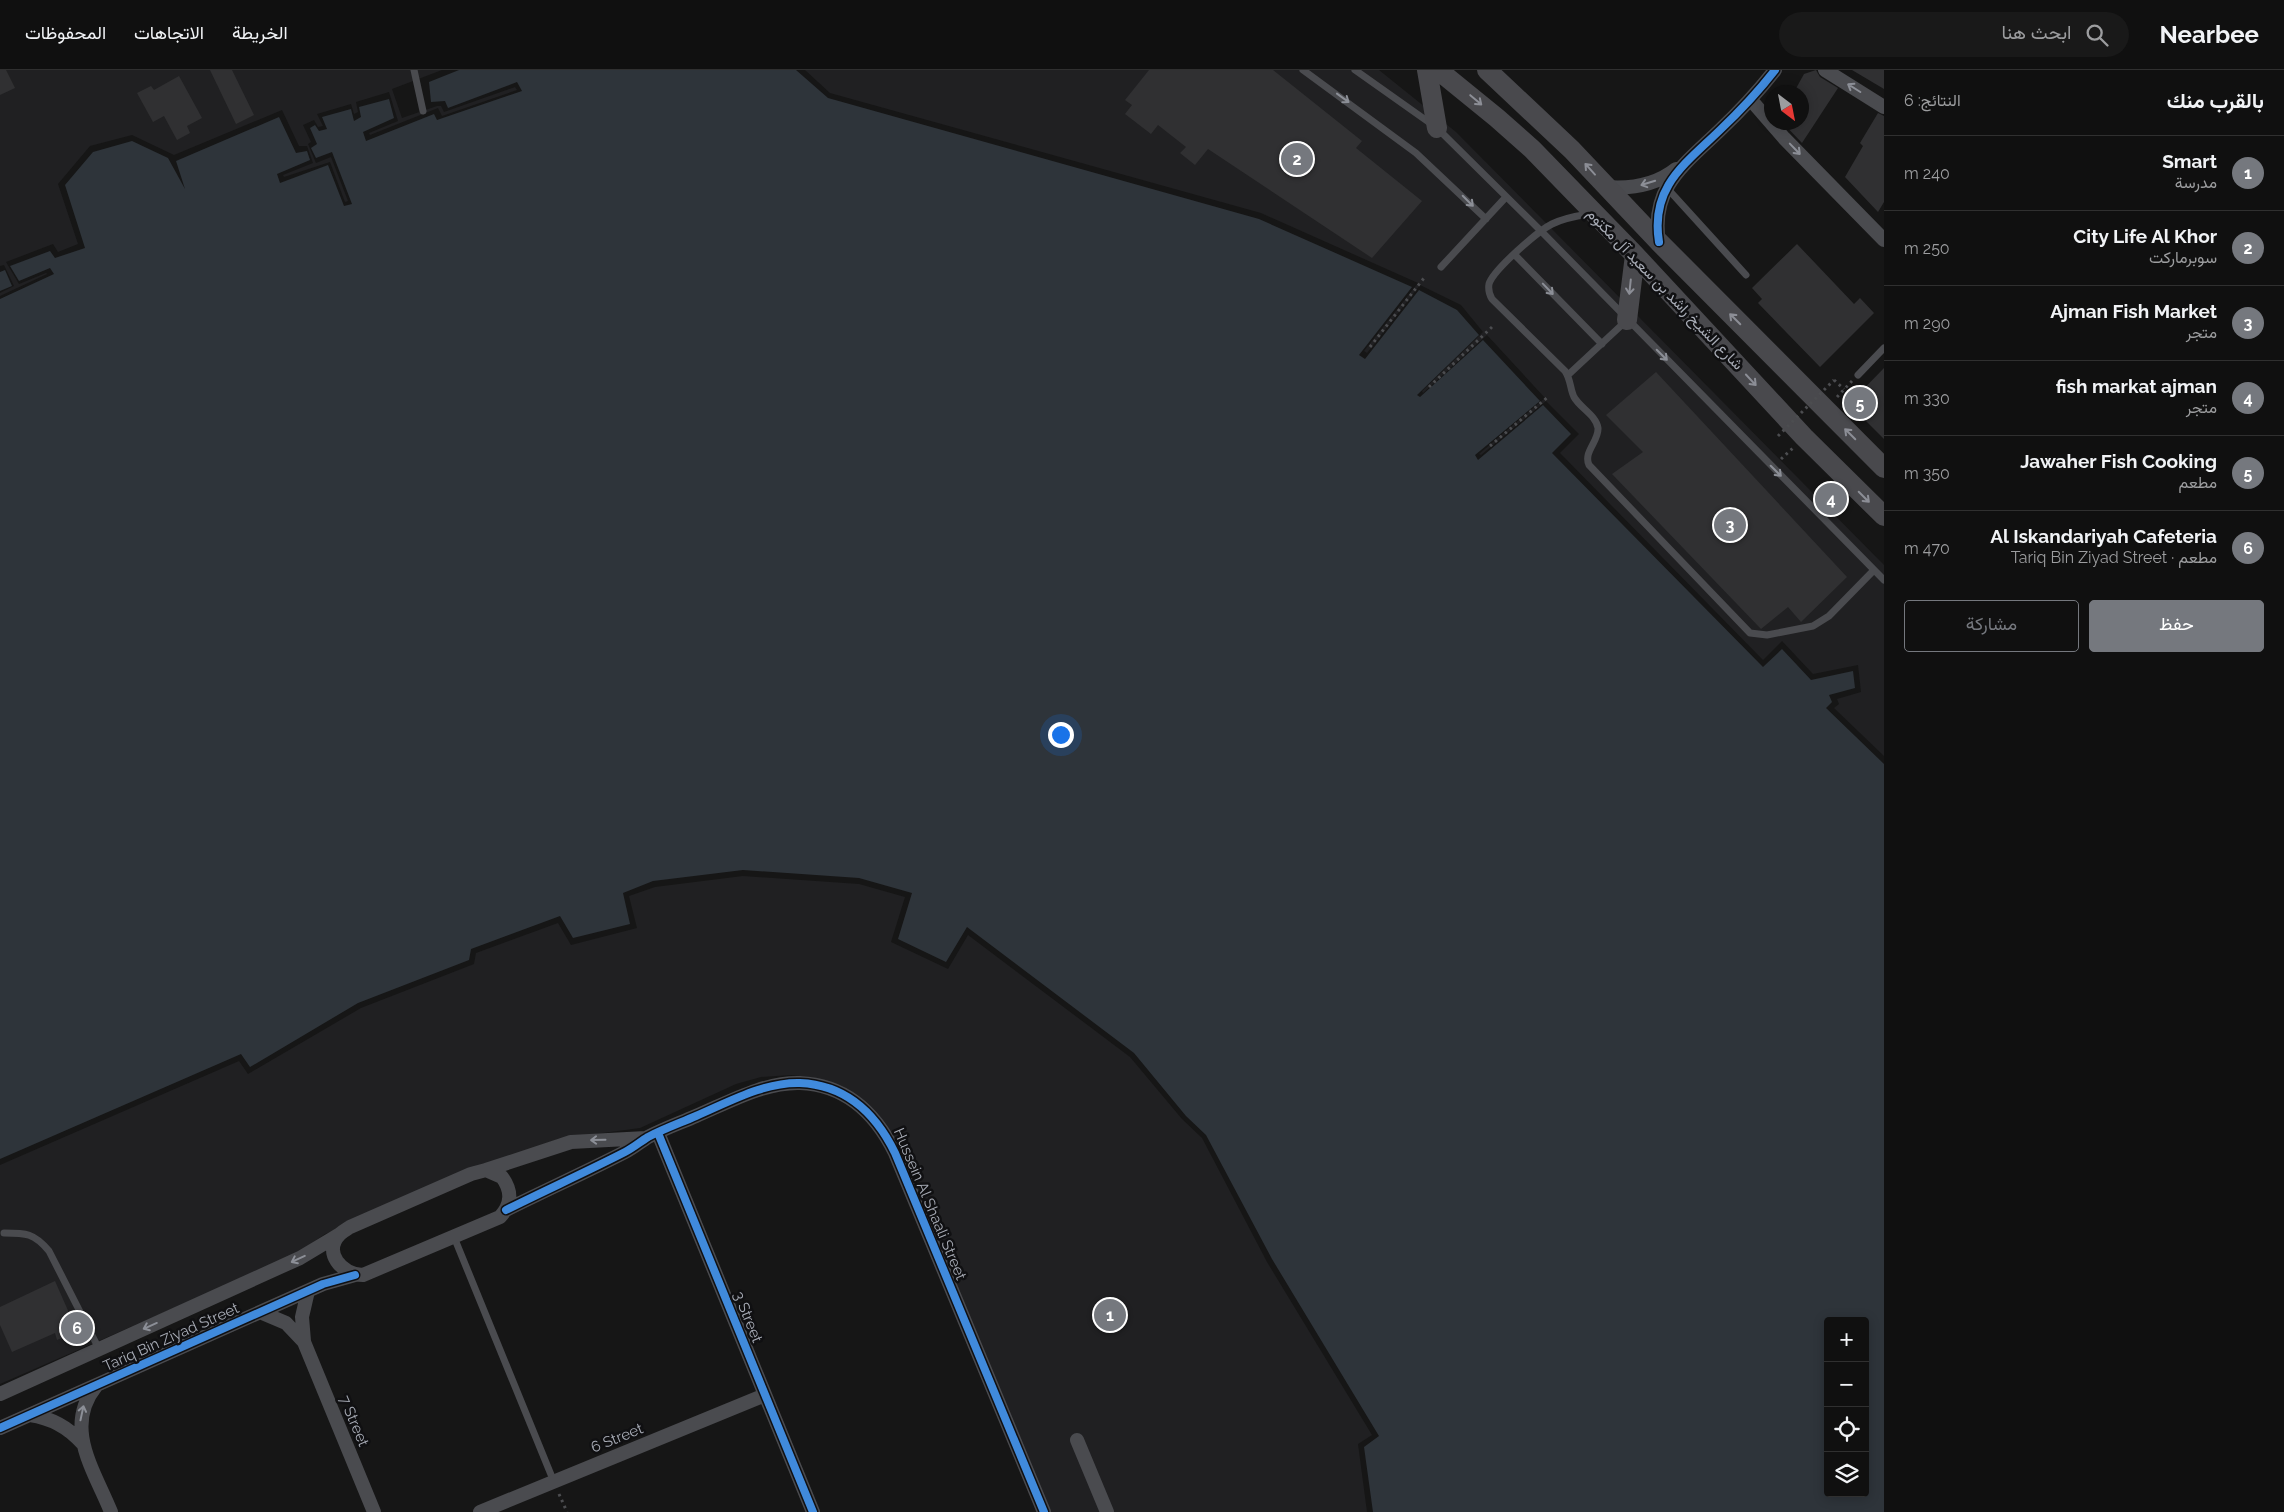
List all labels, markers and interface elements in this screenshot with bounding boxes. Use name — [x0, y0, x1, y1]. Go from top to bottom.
search box — [1779, 12, 2129, 57]
text: Nearbee — [2159, 20, 2259, 49]
text: ابحث هنا — [2001, 21, 2071, 43]
icon: search — [2083, 21, 2111, 49]
text: المحفوظات — [25, 22, 106, 43]
text: الاتجاهات — [134, 22, 204, 43]
text: الخريطة — [232, 22, 288, 43]
one-way arrow — [1848, 83, 1862, 93]
north arrow — [1764, 85, 1809, 130]
text: بالقرب منك — [2167, 88, 2264, 113]
text: النتائج: 6 — [1904, 91, 1961, 110]
one-way arrow — [1335, 93, 1349, 103]
one-way arrow — [1470, 95, 1483, 106]
pin: 2 — [1281, 140, 1313, 178]
one-way arrow — [1789, 143, 1801, 155]
text: Smart — [2162, 150, 2217, 172]
one-way arrow — [1584, 162, 1595, 175]
text: 240 m — [1904, 164, 1950, 183]
text: 1 — [2244, 164, 2252, 183]
text: مدرسة — [2175, 173, 2217, 192]
one-way arrow — [1640, 179, 1656, 189]
one-way arrow — [1462, 194, 1474, 207]
street label: شارع الشيخ راشد بن سعيد آل مكتوم — [1582, 205, 1747, 375]
text: City Life Al Khor — [2073, 225, 2217, 247]
text: 250 m — [1904, 239, 1950, 258]
text: 2 — [2243, 239, 2253, 258]
text: سوبرماركت — [2149, 248, 2217, 267]
one-way arrow — [1625, 279, 1635, 295]
one-way arrow — [1542, 283, 1554, 295]
text: Ajman Fish Market — [2050, 300, 2217, 322]
one-way arrow — [1729, 312, 1741, 325]
text: 290 m — [1904, 314, 1950, 333]
text: 3 — [2244, 314, 2252, 333]
text: متجر — [2186, 323, 2217, 342]
one-way arrow — [1655, 349, 1668, 361]
one-way arrow — [1745, 374, 1757, 387]
text: fish markat ajman — [2056, 375, 2217, 397]
pin: 5 — [1844, 384, 1876, 422]
text: 330 m — [1904, 389, 1950, 408]
text: 4 — [2243, 389, 2253, 408]
text: متجر — [2186, 398, 2217, 417]
one-way arrow — [1844, 428, 1856, 440]
text: Jawaher Fish Cooking — [2020, 450, 2217, 472]
one-way arrow — [1770, 464, 1782, 477]
text: 350 m — [1904, 464, 1950, 483]
text: 5 — [2244, 464, 2252, 483]
text: مطعم — [2178, 473, 2217, 492]
pin: 4 — [1815, 480, 1847, 518]
one-way arrow — [1858, 491, 1870, 503]
pin: 3 — [1714, 506, 1746, 544]
text: Al Iskandariyah Cafeteria — [1990, 525, 2217, 547]
text: 470 m — [1904, 539, 1950, 558]
text: 6 — [2243, 539, 2253, 558]
text: مطعم · Tariq Bin Ziyad Street — [2011, 548, 2217, 567]
button: مشاركة — [1904, 600, 2079, 652]
button: حفظ — [2089, 600, 2264, 652]
your location — [1048, 722, 1074, 748]
street label: Hussein Al Shaali Street — [890, 1125, 970, 1283]
one-way arrow — [590, 1135, 606, 1145]
one-way arrow — [291, 1254, 306, 1264]
street label: 3 Street — [730, 1289, 766, 1345]
pin: 1 — [1094, 1296, 1126, 1334]
street label: Tariq Bin Ziyad Street — [100, 1299, 242, 1375]
pin: 6 — [61, 1309, 93, 1347]
map controls — [1824, 1317, 1869, 1497]
button: + — [1824, 1317, 1869, 1362]
one-way arrow — [143, 1322, 158, 1331]
button: − — [1824, 1362, 1869, 1407]
street label: 7 Street — [335, 1393, 373, 1449]
one-way arrow — [78, 1406, 87, 1422]
button: locate — [1824, 1407, 1869, 1452]
street label: 6 Street — [588, 1419, 646, 1457]
button: layers — [1824, 1452, 1869, 1497]

